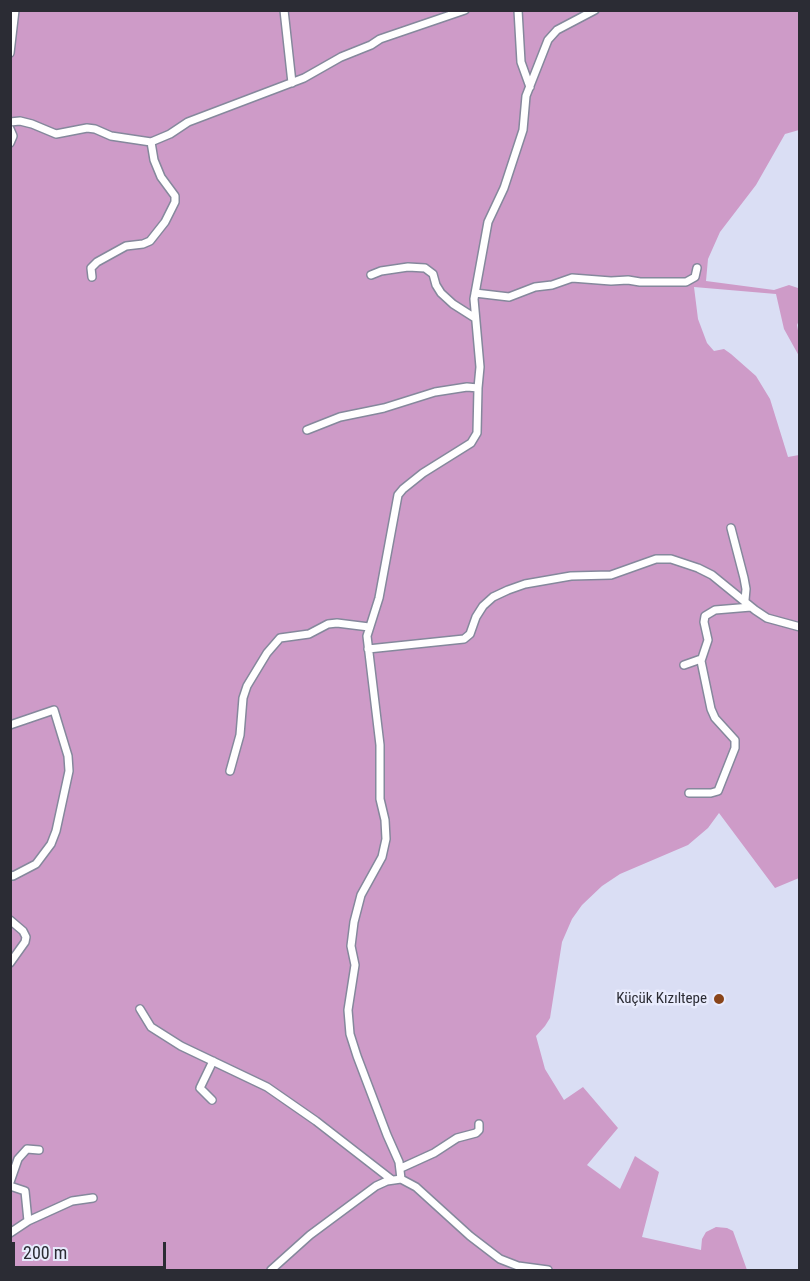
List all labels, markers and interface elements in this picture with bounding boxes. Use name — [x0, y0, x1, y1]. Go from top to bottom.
place label: Küçük Kızıltepe — [616, 990, 707, 1008]
marker: Küçük Kızıltepe — [712, 992, 726, 1006]
scale bar — [15, 1230, 170, 1268]
text: 200 m — [23, 1242, 67, 1263]

